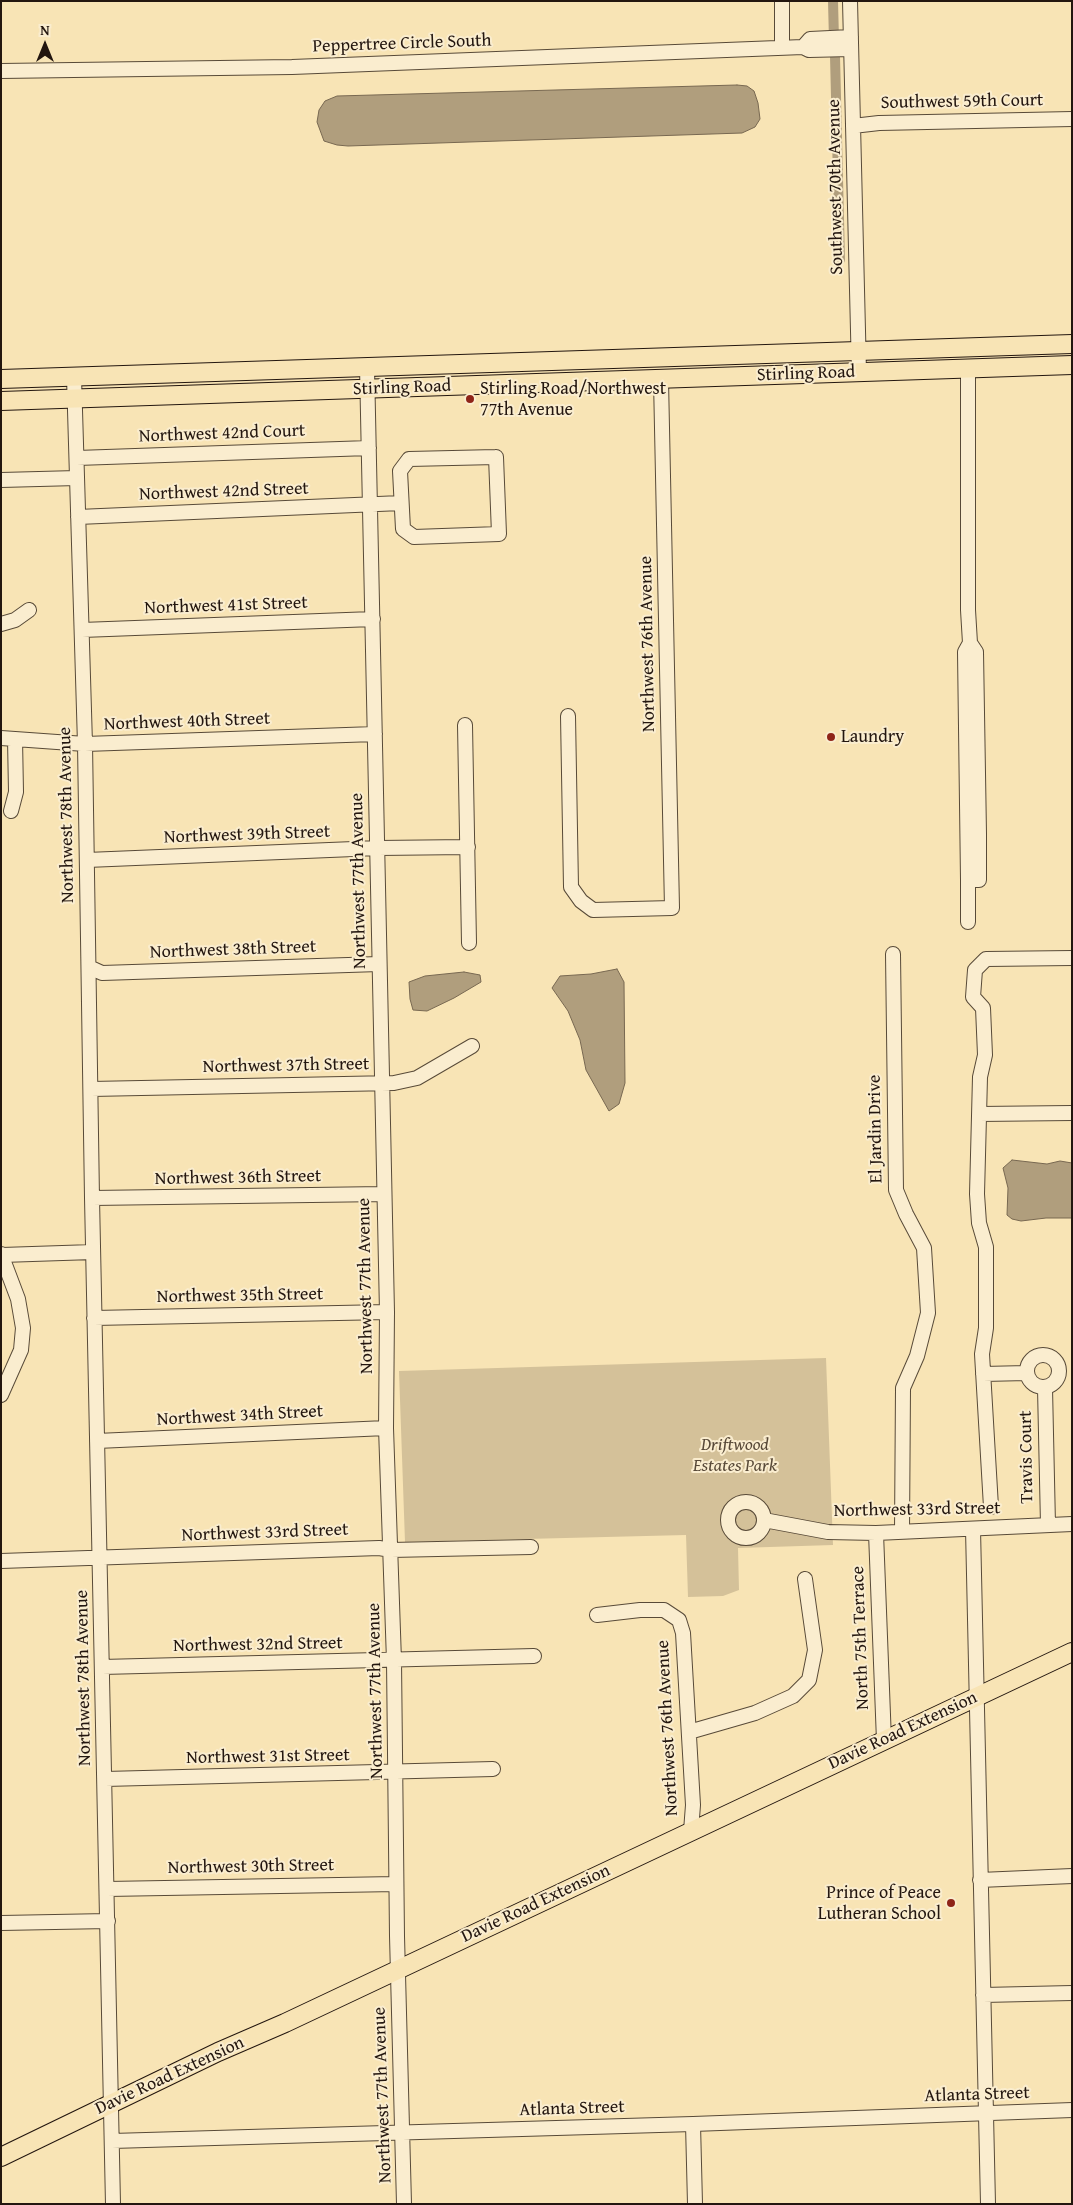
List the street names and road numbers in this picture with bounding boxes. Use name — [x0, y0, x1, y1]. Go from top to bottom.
street label: Peppertree Circle South — [312, 30, 492, 58]
street label: Southwest 59th Court — [880, 90, 1044, 114]
street label: Southwest 70th Avenue — [824, 99, 848, 275]
street label: Stirling Road — [756, 361, 856, 387]
street label: Stirling Road — [352, 375, 452, 401]
street label: Northwest 42nd Court — [138, 420, 306, 448]
street label: Northwest 42nd Street — [139, 478, 309, 506]
street label: Northwest 76th Avenue — [636, 556, 660, 732]
street label: Northwest 41st Street — [144, 592, 308, 620]
street label: Northwest 40th Street — [103, 708, 271, 736]
street label: Northwest 78th Avenue — [55, 727, 79, 903]
street label: Northwest 77th Avenue — [347, 793, 371, 969]
street label: Northwest 39th Street — [163, 821, 331, 849]
street label: Northwest 38th Street — [149, 936, 317, 964]
street label: Northwest 37th Street — [203, 1054, 369, 1078]
street label: El Jardin Drive — [864, 1074, 888, 1184]
street label: Northwest 36th Street — [155, 1166, 321, 1190]
street label: Northwest 77th Avenue — [354, 1198, 378, 1374]
street label: Northwest 35th Street — [157, 1284, 323, 1308]
street label: Northwest 34th Street — [156, 1401, 324, 1431]
street label: Travis Court — [1015, 1410, 1039, 1504]
street label: Northwest 33rd Street — [833, 1498, 1001, 1522]
street label: Northwest 33rd Street — [181, 1519, 349, 1547]
street label: North 75th Terrace — [848, 1566, 874, 1710]
street label: Northwest 78th Avenue — [72, 1590, 96, 1766]
street label: Northwest 77th Avenue — [364, 1603, 388, 1779]
street label: Northwest 32nd Street — [173, 1633, 343, 1657]
street label: Northwest 76th Avenue — [653, 1639, 683, 1817]
street label: Davie Road Extension — [825, 1687, 981, 1775]
street label: Northwest 31st Street — [186, 1745, 350, 1769]
street label: Northwest 30th Street — [168, 1855, 334, 1879]
street label: Davie Road Extension — [458, 1860, 614, 1948]
street label: Northwest 77th Avenue — [369, 2007, 397, 2183]
street label: Davie Road Extension — [92, 2032, 248, 2120]
street label: Atlanta Street — [924, 2082, 1030, 2108]
street label: Atlanta Street — [519, 2096, 625, 2122]

